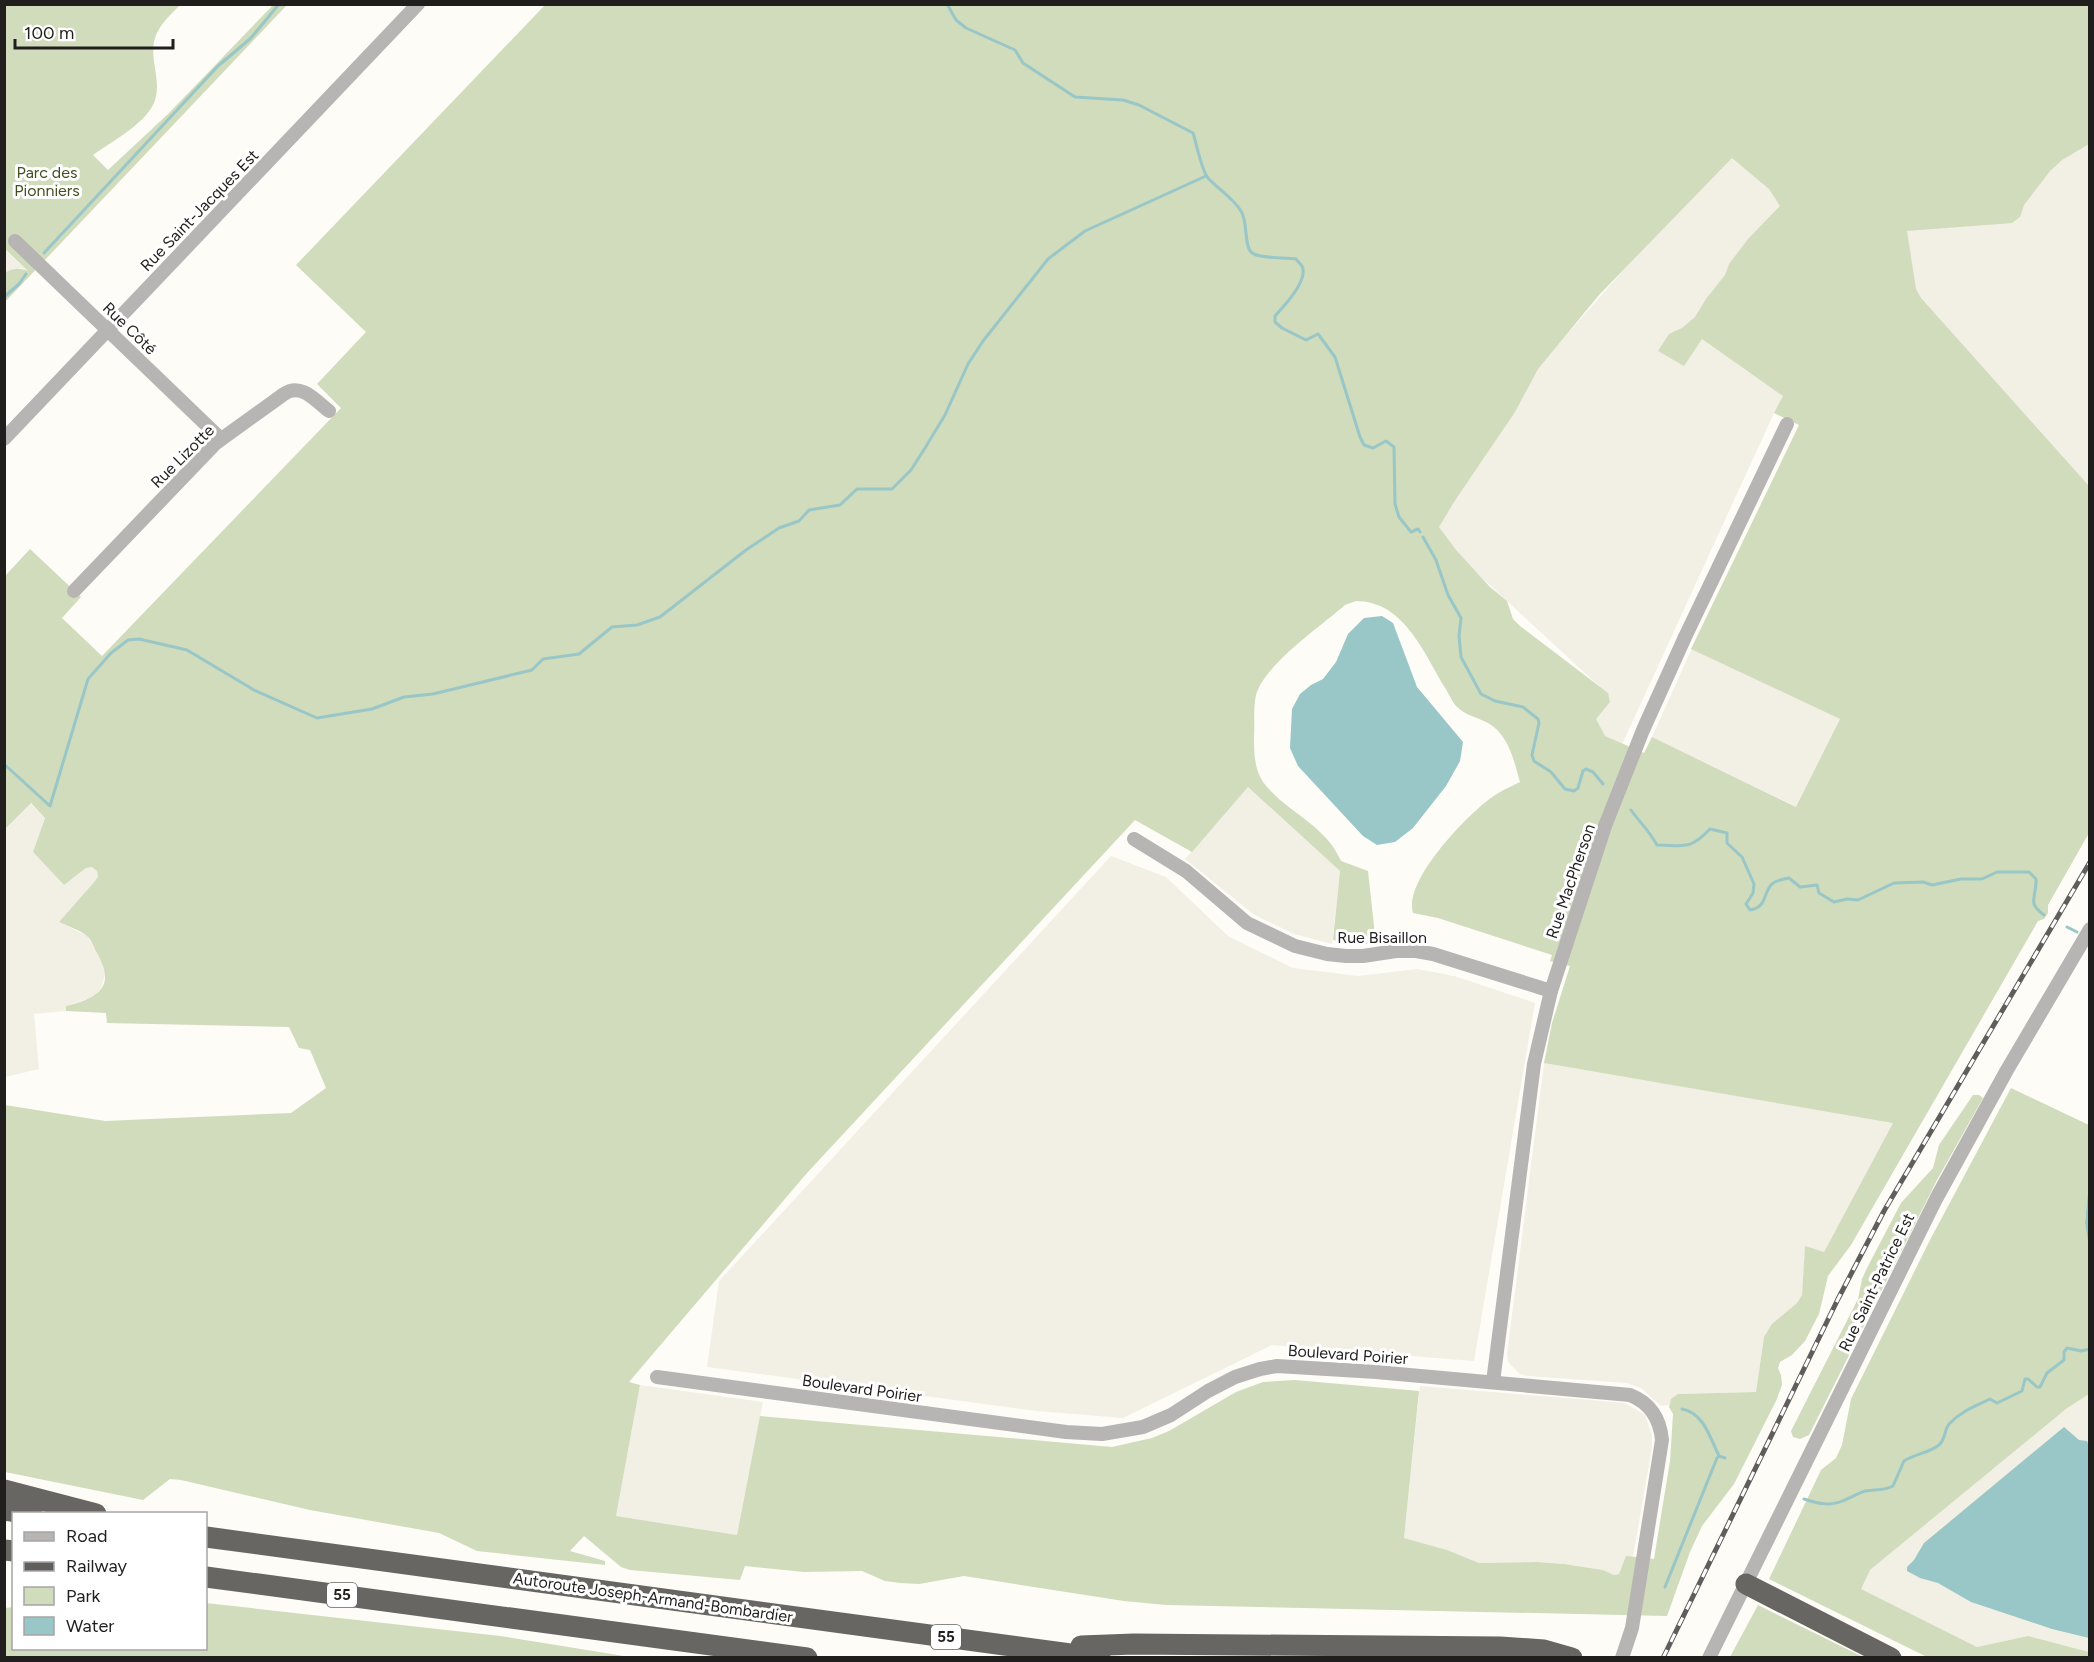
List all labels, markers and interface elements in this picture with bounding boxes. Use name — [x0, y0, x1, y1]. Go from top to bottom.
scale bar — [15, 12, 172, 50]
text: 100 m — [24, 22, 74, 44]
street label: Rue Saint-Jacques Est — [136, 146, 262, 275]
park label: Parc des Pionniers — [14, 163, 80, 200]
street label: Rue Côté — [99, 298, 161, 359]
street label: Rue Lizotte — [147, 421, 218, 492]
street label: Rue MacPherson — [1542, 821, 1599, 941]
street label: Rue Bisaillon — [1337, 928, 1427, 947]
street label: Rue Saint-Patrice Est — [1835, 1210, 1918, 1355]
street label: Boulevard Poirier — [1287, 1341, 1409, 1368]
street label: Boulevard Poirier — [801, 1371, 923, 1406]
legend — [12, 1512, 207, 1650]
text: Road — [66, 1525, 107, 1547]
text: Railway — [66, 1555, 128, 1577]
street label: Autoroute Joseph-Armand-Bombardier — [512, 1568, 794, 1627]
road number: 55 — [327, 1583, 357, 1607]
text: Park — [66, 1585, 101, 1607]
text: Water — [66, 1615, 114, 1637]
road number: 55 — [931, 1625, 961, 1649]

